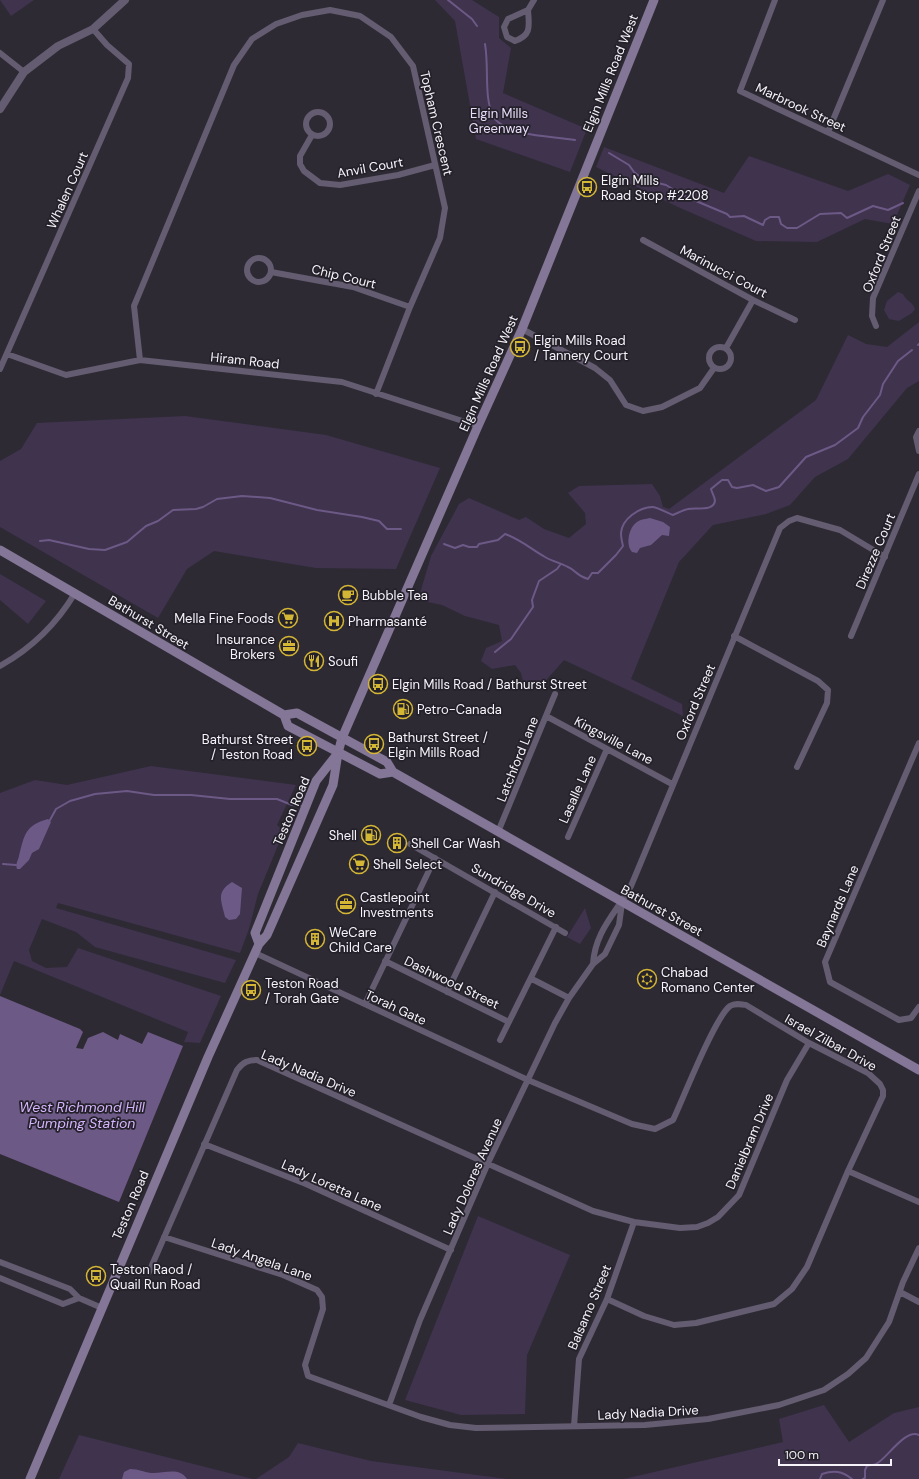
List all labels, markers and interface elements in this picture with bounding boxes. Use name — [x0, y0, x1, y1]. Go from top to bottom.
street label: Elgin Mills Road West — [579, 12, 642, 135]
street label: Topham Crescent — [416, 69, 457, 177]
street label: Marbrook Street — [753, 79, 849, 136]
park label: Elgin Mills Greenway — [469, 105, 529, 137]
street label: Whalen Court — [43, 149, 92, 231]
street label: Anvil Court — [336, 153, 404, 182]
place label: Elgin Mills Road Stop #2208 — [601, 172, 709, 204]
bus stop icon: Elgin Mills Road Stop #2208 — [576, 176, 598, 198]
street label: Oxford Street — [858, 213, 905, 295]
street label: Marinucci Court — [677, 241, 770, 302]
street label: Chip Court — [310, 260, 378, 293]
street label: Elgin Mills Road West — [455, 312, 522, 434]
place label: Elgin Mills Road / Tannery Court — [534, 332, 628, 364]
bus stop icon: Elgin Mills Road / Tannery Court — [509, 336, 531, 358]
street label: Hiram Road — [210, 348, 280, 373]
street label: Direzze Court — [852, 511, 899, 592]
cafe icon: Bubble Tea — [337, 584, 359, 606]
place label: Bubble Tea — [362, 587, 428, 604]
street label: Bathurst Street — [105, 592, 192, 653]
supermarket icon: Mella Fine Foods — [277, 607, 299, 629]
place label: Mella Fine Foods — [174, 610, 274, 627]
hospital icon: Pharmasanté — [323, 610, 345, 632]
place label: Pharmasanté — [348, 613, 427, 630]
place label: Insurance Brokers — [216, 631, 275, 663]
office icon: Insurance Brokers — [278, 635, 300, 657]
restaurant icon: Soufi — [303, 650, 325, 672]
place label: Soufi — [328, 653, 358, 670]
street label: Oxford Street — [672, 661, 719, 743]
bus stop icon: Elgin Mills Road / Bathurst Street — [367, 673, 389, 695]
place label: Elgin Mills Road / Bathurst Street — [392, 676, 587, 693]
fuel station icon: Petro-Canada — [392, 698, 414, 720]
place label: Petro-Canada — [417, 701, 502, 718]
street label: Kingsville Lane — [571, 713, 656, 768]
street label: Latchford Lane — [493, 714, 542, 804]
place label: Bathurst Street / Elgin Mills Road — [388, 729, 488, 761]
place label: Bathurst Street / Teston Road — [202, 731, 293, 763]
bus stop icon: Bathurst Street / Elgin Mills Road — [363, 733, 385, 755]
bus stop icon: Bathurst Street / Teston Road — [296, 735, 318, 757]
street label: Lasalle Lane — [555, 752, 600, 826]
street label: Teston Road — [269, 774, 314, 848]
fuel station icon: Shell — [360, 824, 382, 846]
place label: Shell — [329, 827, 357, 844]
building icon: Shell Car Wash — [386, 832, 408, 854]
place label: Shell Car Wash — [411, 835, 500, 852]
supermarket icon: Shell Select — [348, 853, 370, 875]
place label: Shell Select — [373, 856, 442, 873]
street label: Sundridge Drive — [468, 859, 559, 922]
street label: Baynards Lane — [812, 862, 862, 950]
street label: Bathurst Street — [618, 881, 706, 940]
place label: Castlepoint Investments — [360, 889, 434, 921]
office icon: Castlepoint Investments — [335, 893, 357, 915]
place label: WeCare Child Care — [329, 924, 392, 956]
building icon: WeCare Child Care — [304, 928, 326, 950]
street label: Dashwood Street — [402, 952, 502, 1013]
place label: Chabad Romano Center — [661, 964, 755, 996]
synagogue icon: Chabad Romano Center — [636, 968, 658, 990]
place label: Teston Road / Torah Gate — [265, 975, 339, 1007]
bus stop icon: Teston Road / Torah Gate — [240, 979, 262, 1001]
street label: Torah Gate — [362, 986, 429, 1029]
street label: Israel Zilbar Drive — [782, 1010, 880, 1075]
street label: Lady Nadia Drive — [259, 1046, 359, 1101]
street label: Danielbram Drive — [722, 1091, 777, 1192]
water label: West Richmond Hill Pumping Station — [19, 1098, 146, 1132]
street label: Lady Dolores Avenue — [439, 1115, 506, 1237]
street label: Lady Loretta Lane — [279, 1156, 385, 1215]
street label: Teston Road — [108, 1168, 153, 1242]
street label: Lady Angela Lane — [209, 1234, 314, 1285]
place label: Teston Raod / Quail Run Road — [110, 1261, 200, 1293]
street label: Balsamo Street — [564, 1262, 615, 1352]
bus stop icon: Teston Raod / Quail Run Road — [85, 1265, 107, 1287]
street label: Lady Nadia Drive — [597, 1401, 699, 1424]
scale bar — [779, 1441, 891, 1467]
text: 100 m — [785, 1447, 819, 1463]

